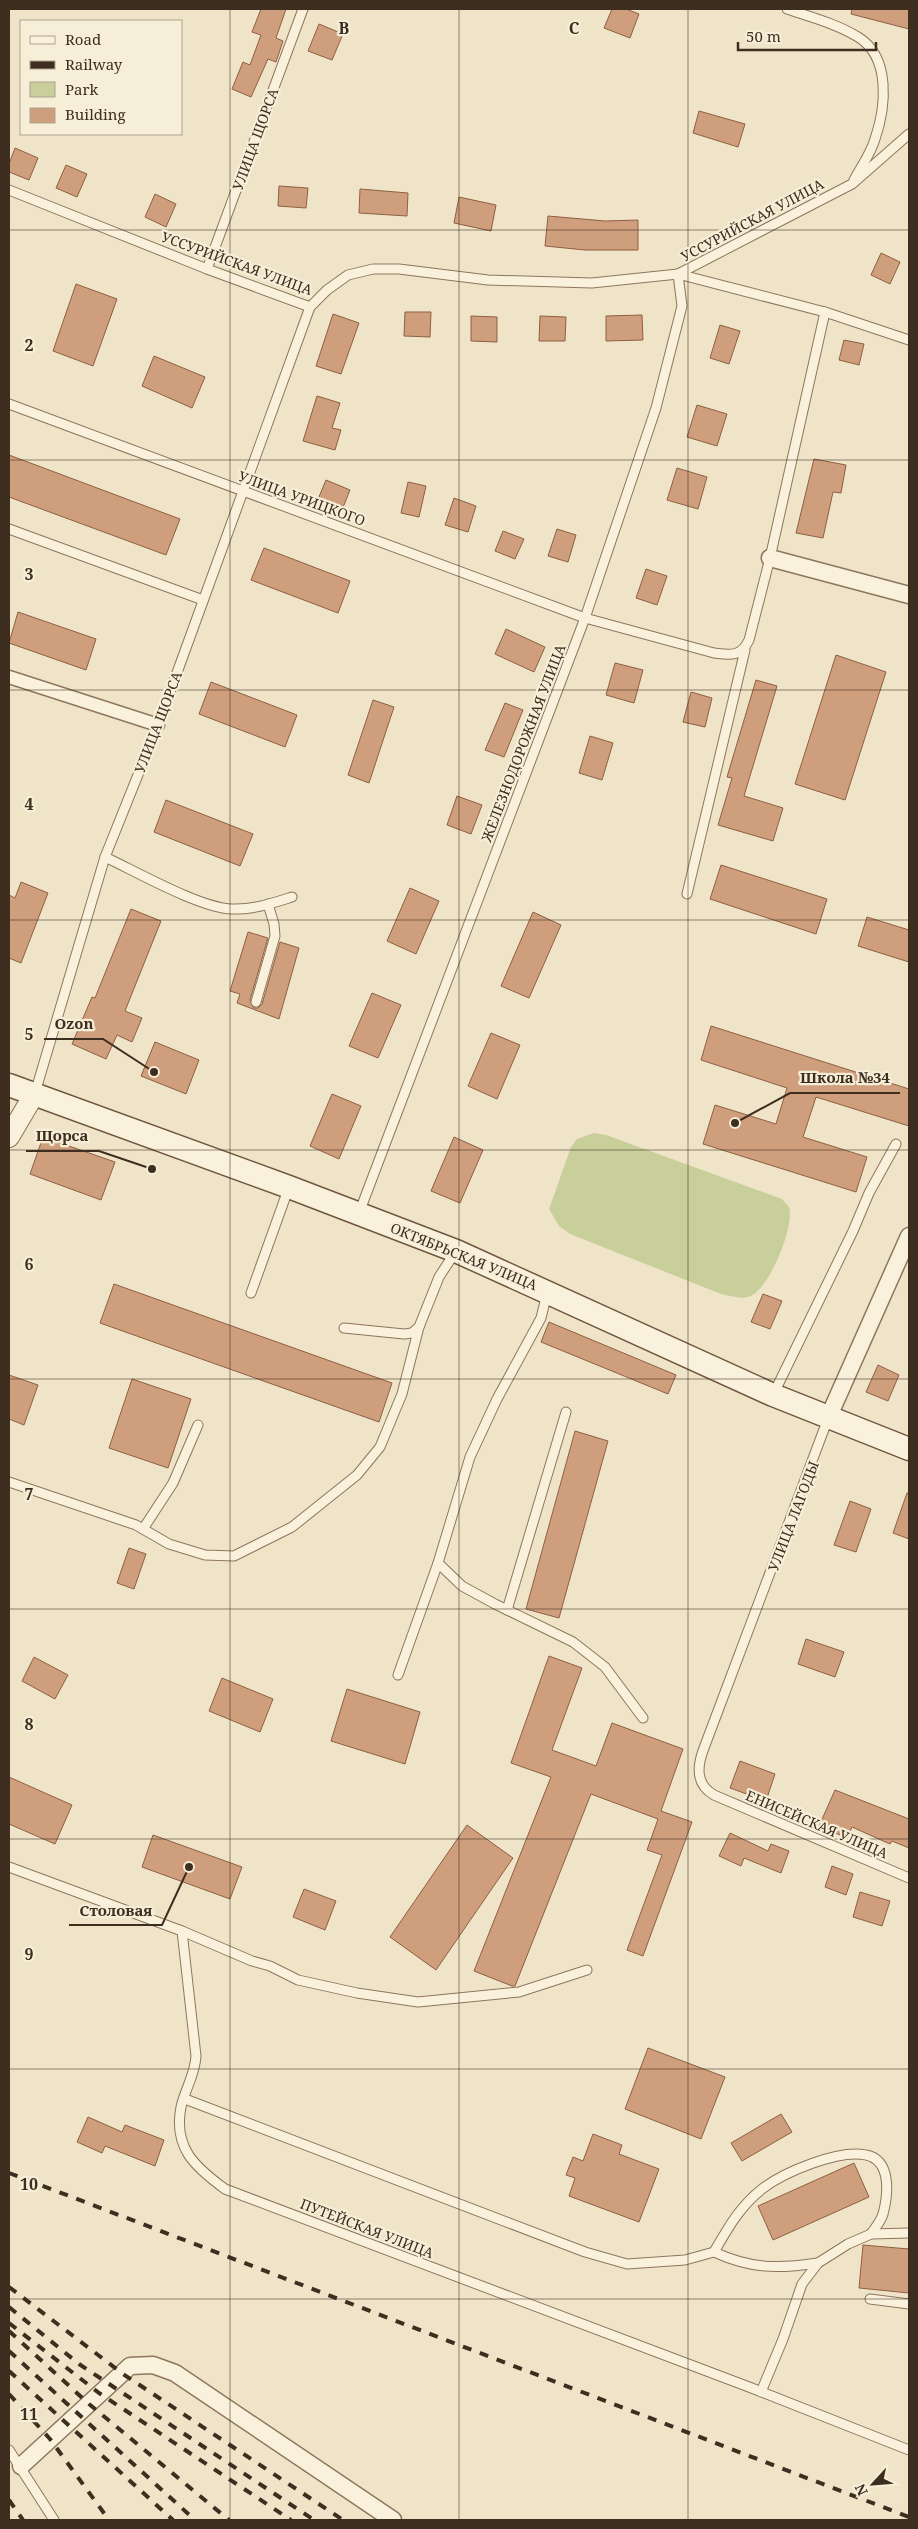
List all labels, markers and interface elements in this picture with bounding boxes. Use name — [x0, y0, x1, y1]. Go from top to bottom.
text: B — [339, 17, 350, 39]
text: C — [569, 17, 580, 39]
legend — [20, 20, 182, 135]
scale bar — [738, 20, 876, 52]
text: 50 m — [746, 26, 781, 46]
text: Road — [65, 29, 101, 49]
text: Railway — [65, 54, 123, 74]
text: Park — [65, 79, 99, 99]
street label: УЛИЦА ЩОРСА — [228, 85, 282, 193]
text: Building — [65, 104, 126, 124]
street label: УССУРИЙСКАЯ УЛИЦА — [677, 174, 827, 266]
street label: УССУРИЙСКАЯ УЛИЦА — [159, 227, 315, 299]
text: 2 — [24, 334, 34, 356]
street label: УЛИЦА УРИЦКОГО — [236, 466, 368, 530]
text: 3 — [24, 563, 34, 585]
street label: ЖЕЛЕЗНОДОРОЖНАЯ УЛИЦА — [476, 641, 570, 845]
street label: УЛИЦА ЩОРСА — [130, 668, 186, 776]
text: 4 — [24, 793, 34, 815]
callout: Ozon — [44, 1009, 103, 1039]
text: Ozon — [55, 1013, 93, 1033]
text: 5 — [24, 1023, 34, 1045]
callout: Школа №34 — [790, 1063, 900, 1093]
text: Школа №34 — [800, 1067, 891, 1087]
callout: Щорса — [26, 1121, 99, 1151]
text: Щорса — [36, 1125, 88, 1145]
street label: ОКТЯБРЬСКАЯ УЛИЦА — [388, 1218, 540, 1294]
text: 6 — [24, 1253, 34, 1275]
street label: УЛИЦА ЛАГОДЫ — [763, 1458, 823, 1574]
text: 7 — [24, 1483, 34, 1505]
text: 8 — [24, 1713, 34, 1735]
street label: ЕНИСЕЙСКАЯ УЛИЦА — [743, 1785, 891, 1863]
callout: Столовая — [69, 1895, 162, 1925]
text: Столовая — [80, 1900, 152, 1920]
text: 9 — [24, 1943, 34, 1965]
text: 10 — [20, 2173, 38, 2195]
street label: ПУТЕЙСКАЯ УЛИЦА — [297, 2194, 437, 2262]
text: 11 — [20, 2403, 38, 2425]
north arrow — [848, 2459, 898, 2509]
text: N — [850, 2481, 872, 2499]

